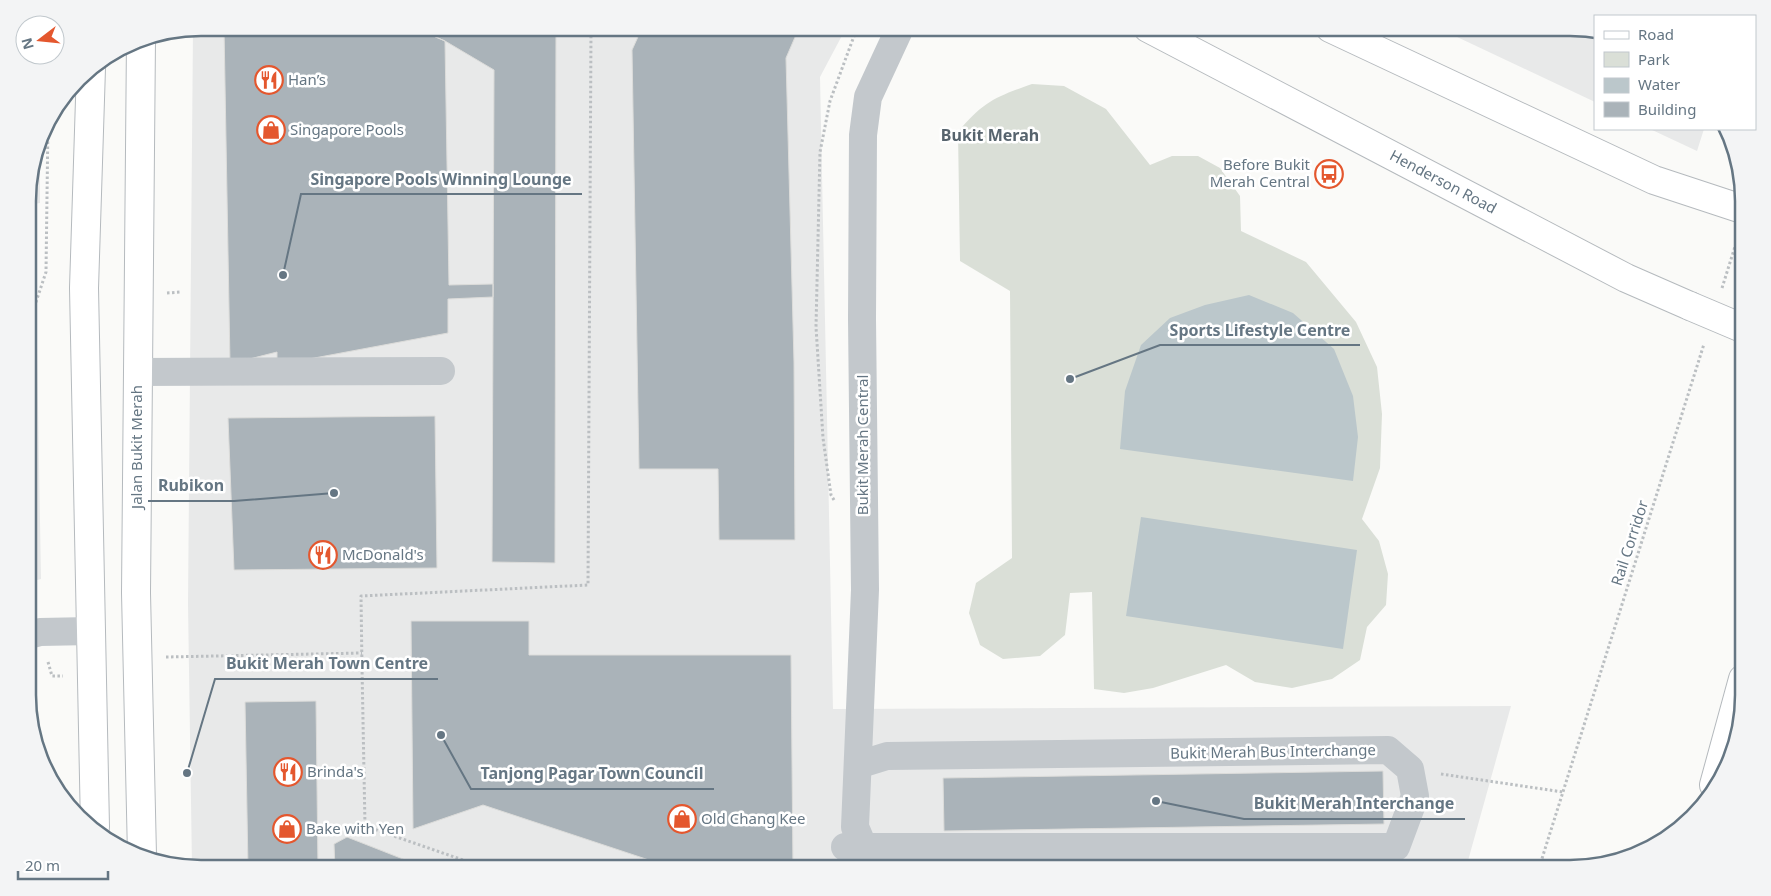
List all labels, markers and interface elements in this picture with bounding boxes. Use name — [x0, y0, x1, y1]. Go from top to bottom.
north arrow — [15, 15, 65, 65]
legend — [1594, 15, 1756, 130]
text: Road — [1638, 24, 1674, 44]
text: N — [16, 36, 38, 52]
text: Park — [1638, 49, 1670, 69]
restaurant icon: Han’s — [254, 65, 284, 95]
place label: Han’s — [288, 69, 326, 89]
text: Water — [1638, 74, 1680, 94]
text: Building — [1638, 99, 1696, 119]
shop icon: Singapore Pools — [256, 115, 286, 145]
place label: Singapore Pools — [290, 119, 404, 139]
district label: Bukit Merah — [941, 124, 1039, 146]
street label: Henderson Road — [1387, 145, 1500, 218]
place label: Before Bukit Merah Central — [1210, 154, 1311, 191]
bus stop icon: Before Bukit Merah Central — [1314, 159, 1344, 189]
callout: Singapore Pools Winning Lounge — [301, 163, 582, 194]
text: Singapore Pools Winning Lounge — [310, 168, 572, 190]
callout: Sports Lifestyle Centre — [1160, 314, 1360, 345]
text: Sports Lifestyle Centre — [1170, 319, 1350, 341]
street label: Bukit Merah Central — [852, 375, 872, 515]
street label: Jalan Bukit Merah — [126, 385, 146, 511]
callout: Rubikon — [148, 470, 234, 501]
text: Rubikon — [158, 474, 224, 496]
street label: Rail Corridor — [1606, 497, 1652, 588]
restaurant icon: McDonald's — [308, 540, 338, 570]
place label: McDonald's — [342, 544, 424, 564]
callout: Bukit Merah Town Centre — [215, 648, 438, 679]
text: Bukit Merah Town Centre — [226, 652, 428, 674]
street label: Bukit Merah Bus Interchange — [1170, 739, 1376, 763]
restaurant icon: Brinda's — [273, 757, 303, 787]
callout: Tanjong Pagar Town Council — [471, 758, 714, 789]
place label: Brinda's — [307, 761, 364, 781]
text: Tanjong Pagar Town Council — [481, 762, 703, 784]
callout: Bukit Merah Interchange — [1244, 788, 1465, 819]
text: Bukit Merah Interchange — [1254, 792, 1454, 814]
shop icon: Old Chang Kee — [667, 804, 697, 834]
place label: Old Chang Kee — [701, 808, 805, 828]
shop icon: Bake with Yen — [272, 814, 302, 844]
place label: Bake with Yen — [306, 818, 404, 838]
scale bar — [18, 848, 108, 880]
text: 20 m — [25, 855, 60, 875]

